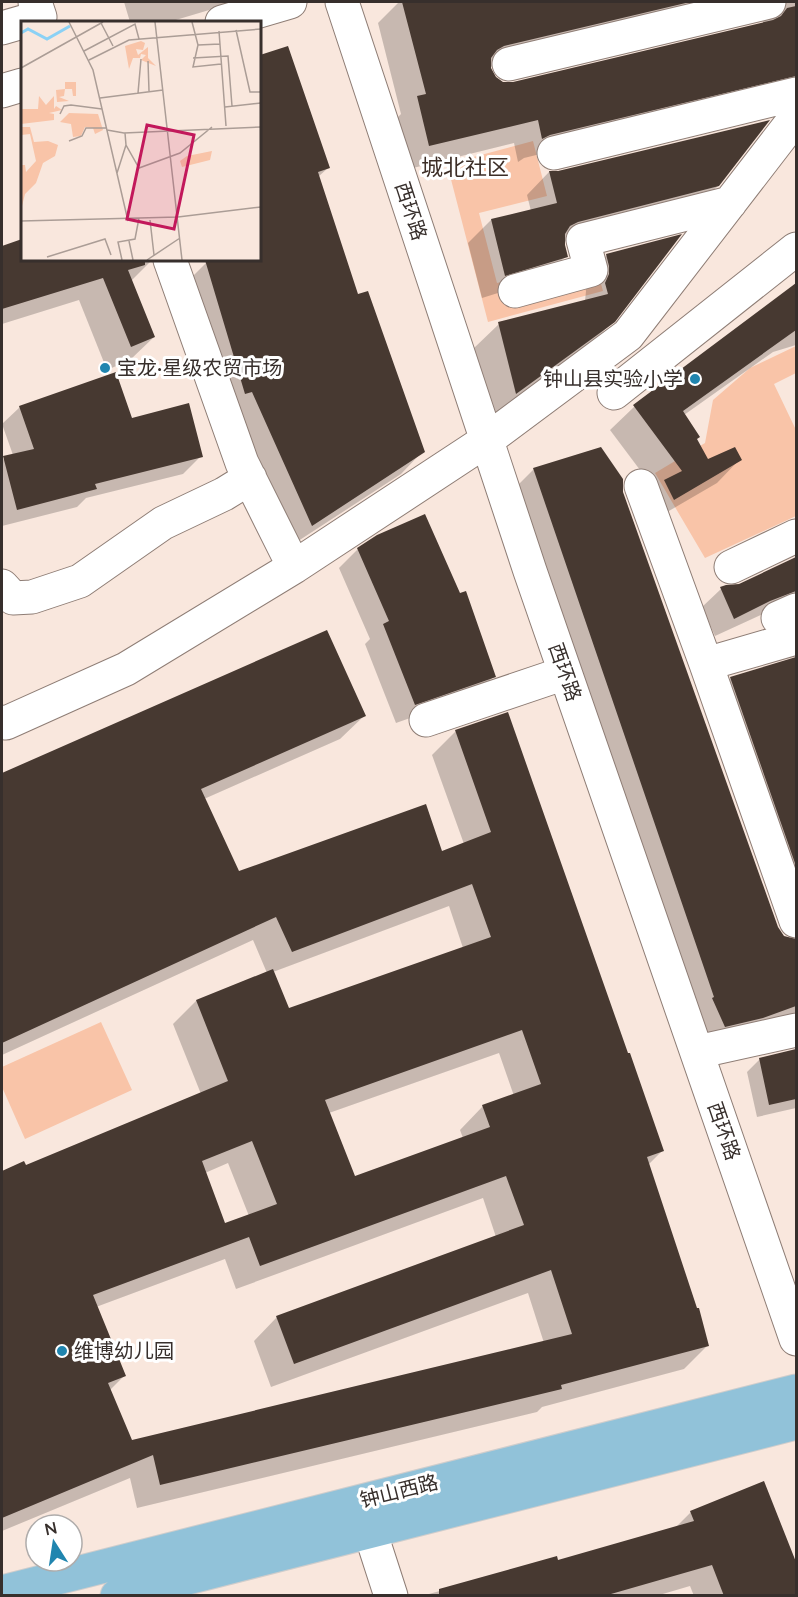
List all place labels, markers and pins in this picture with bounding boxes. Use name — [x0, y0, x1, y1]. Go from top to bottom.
place label: 宝龙·星级农贸市场 — [117, 355, 282, 379]
marker: 宝龙·星级农贸市场 — [98, 361, 112, 375]
place label: 钟山县实验小学 — [543, 366, 683, 390]
marker: 钟山县实验小学 — [688, 372, 702, 386]
place label: 维博幼儿园 — [74, 1338, 174, 1362]
marker: 维博幼儿园 — [55, 1344, 69, 1358]

